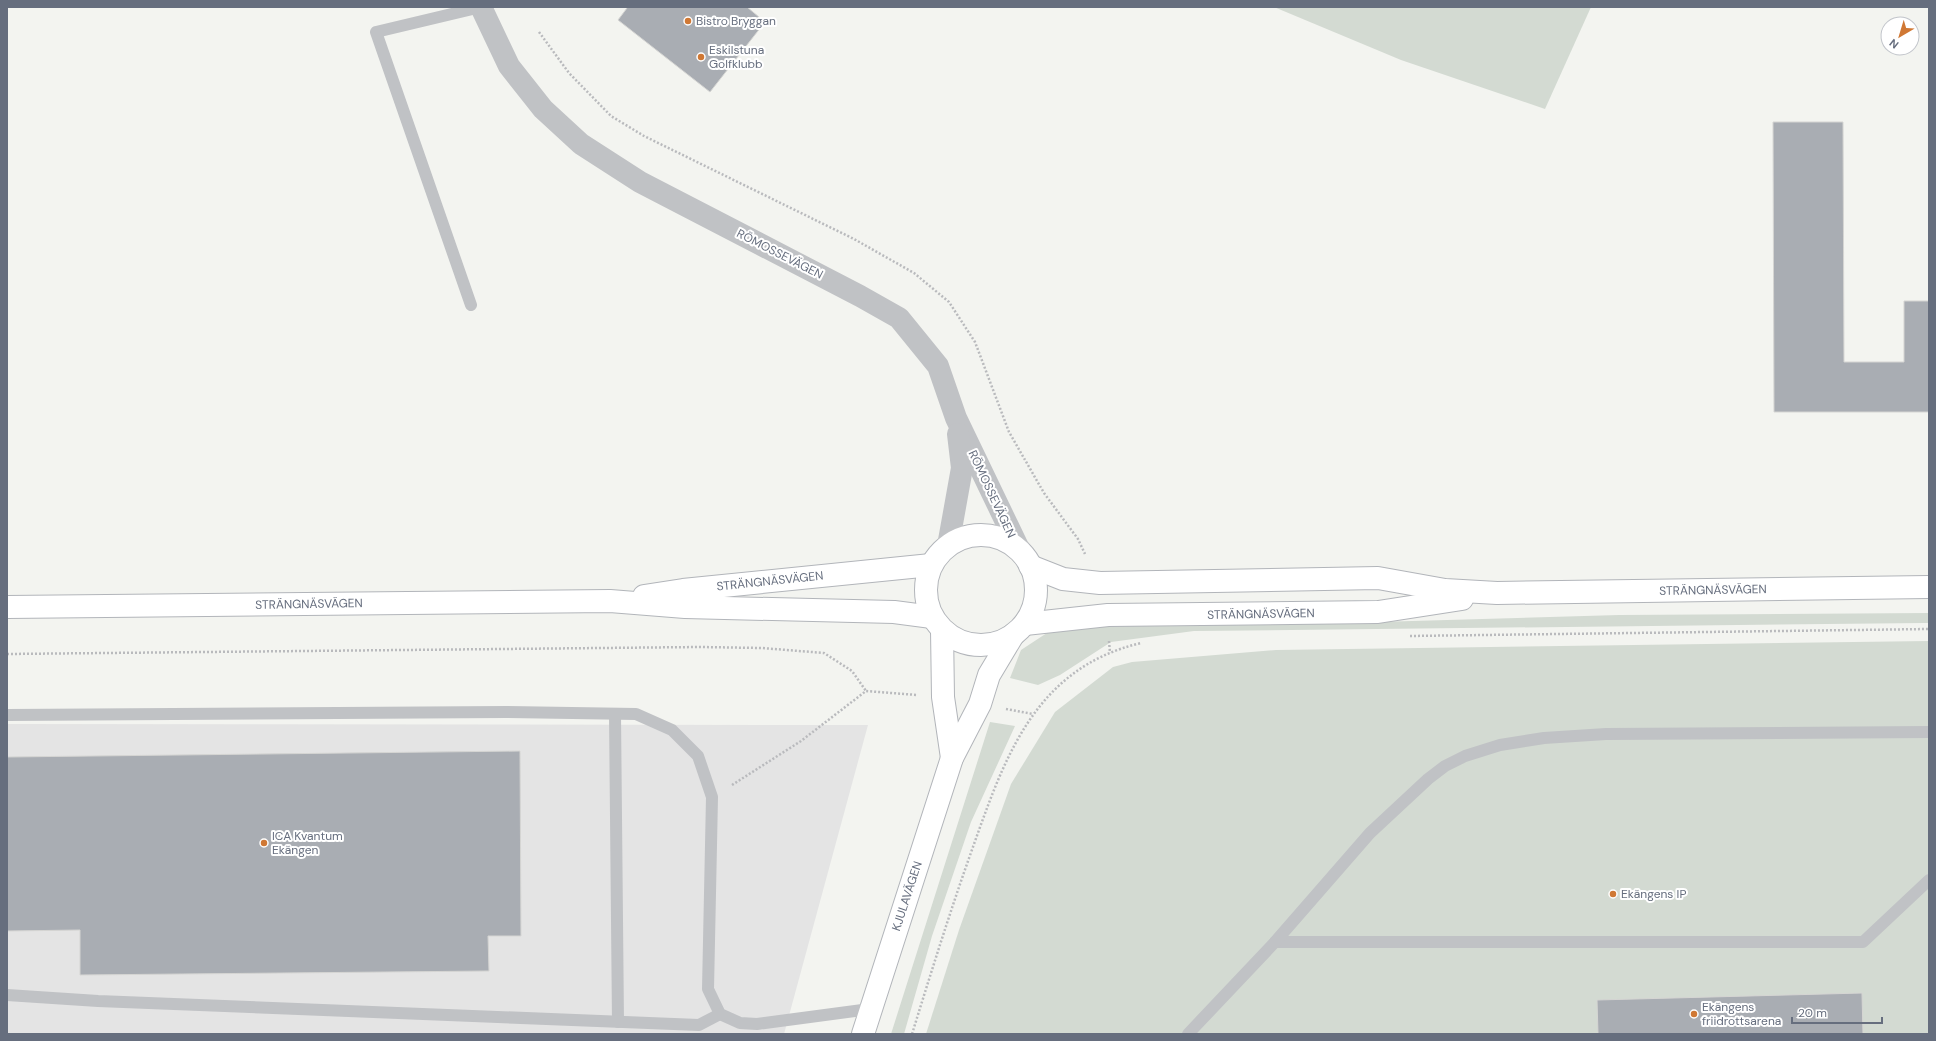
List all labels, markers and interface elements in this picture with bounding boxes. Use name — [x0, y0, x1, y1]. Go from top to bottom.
place label: Bistro Bryggan — [696, 13, 776, 29]
marker: Bistro Bryggan — [683, 16, 693, 26]
north arrow — [1880, 16, 1920, 56]
text: N — [1886, 36, 1901, 52]
place label: Eskilstuna Golfklubb — [709, 42, 764, 72]
marker: Eskilstuna Golfklubb — [696, 52, 706, 62]
street label: RÖMOSSEVÄGEN — [734, 225, 826, 283]
street label: RÖMOSSEVÄGEN — [965, 448, 1019, 540]
street label: STRÄNGNÄSVÄGEN — [716, 567, 824, 595]
street label: STRÄNGNÄSVÄGEN — [1659, 581, 1767, 599]
street label: STRÄNGNÄSVÄGEN — [255, 595, 363, 613]
street label: STRÄNGNÄSVÄGEN — [1207, 605, 1315, 623]
place label: ICA Kvantum Ekängen — [272, 828, 343, 858]
marker: ICA Kvantum Ekängen — [259, 838, 269, 848]
street label: KJULAVÄGEN — [888, 859, 926, 933]
place label: Ekängens IP — [1621, 886, 1686, 902]
marker: Ekängens IP — [1608, 889, 1618, 899]
place label: Ekängens friidrottsarena — [1702, 999, 1781, 1029]
scale bar — [1792, 999, 1882, 1025]
text: 20 m — [1798, 1005, 1827, 1021]
marker: Ekängens friidrottsarena — [1689, 1009, 1699, 1019]

